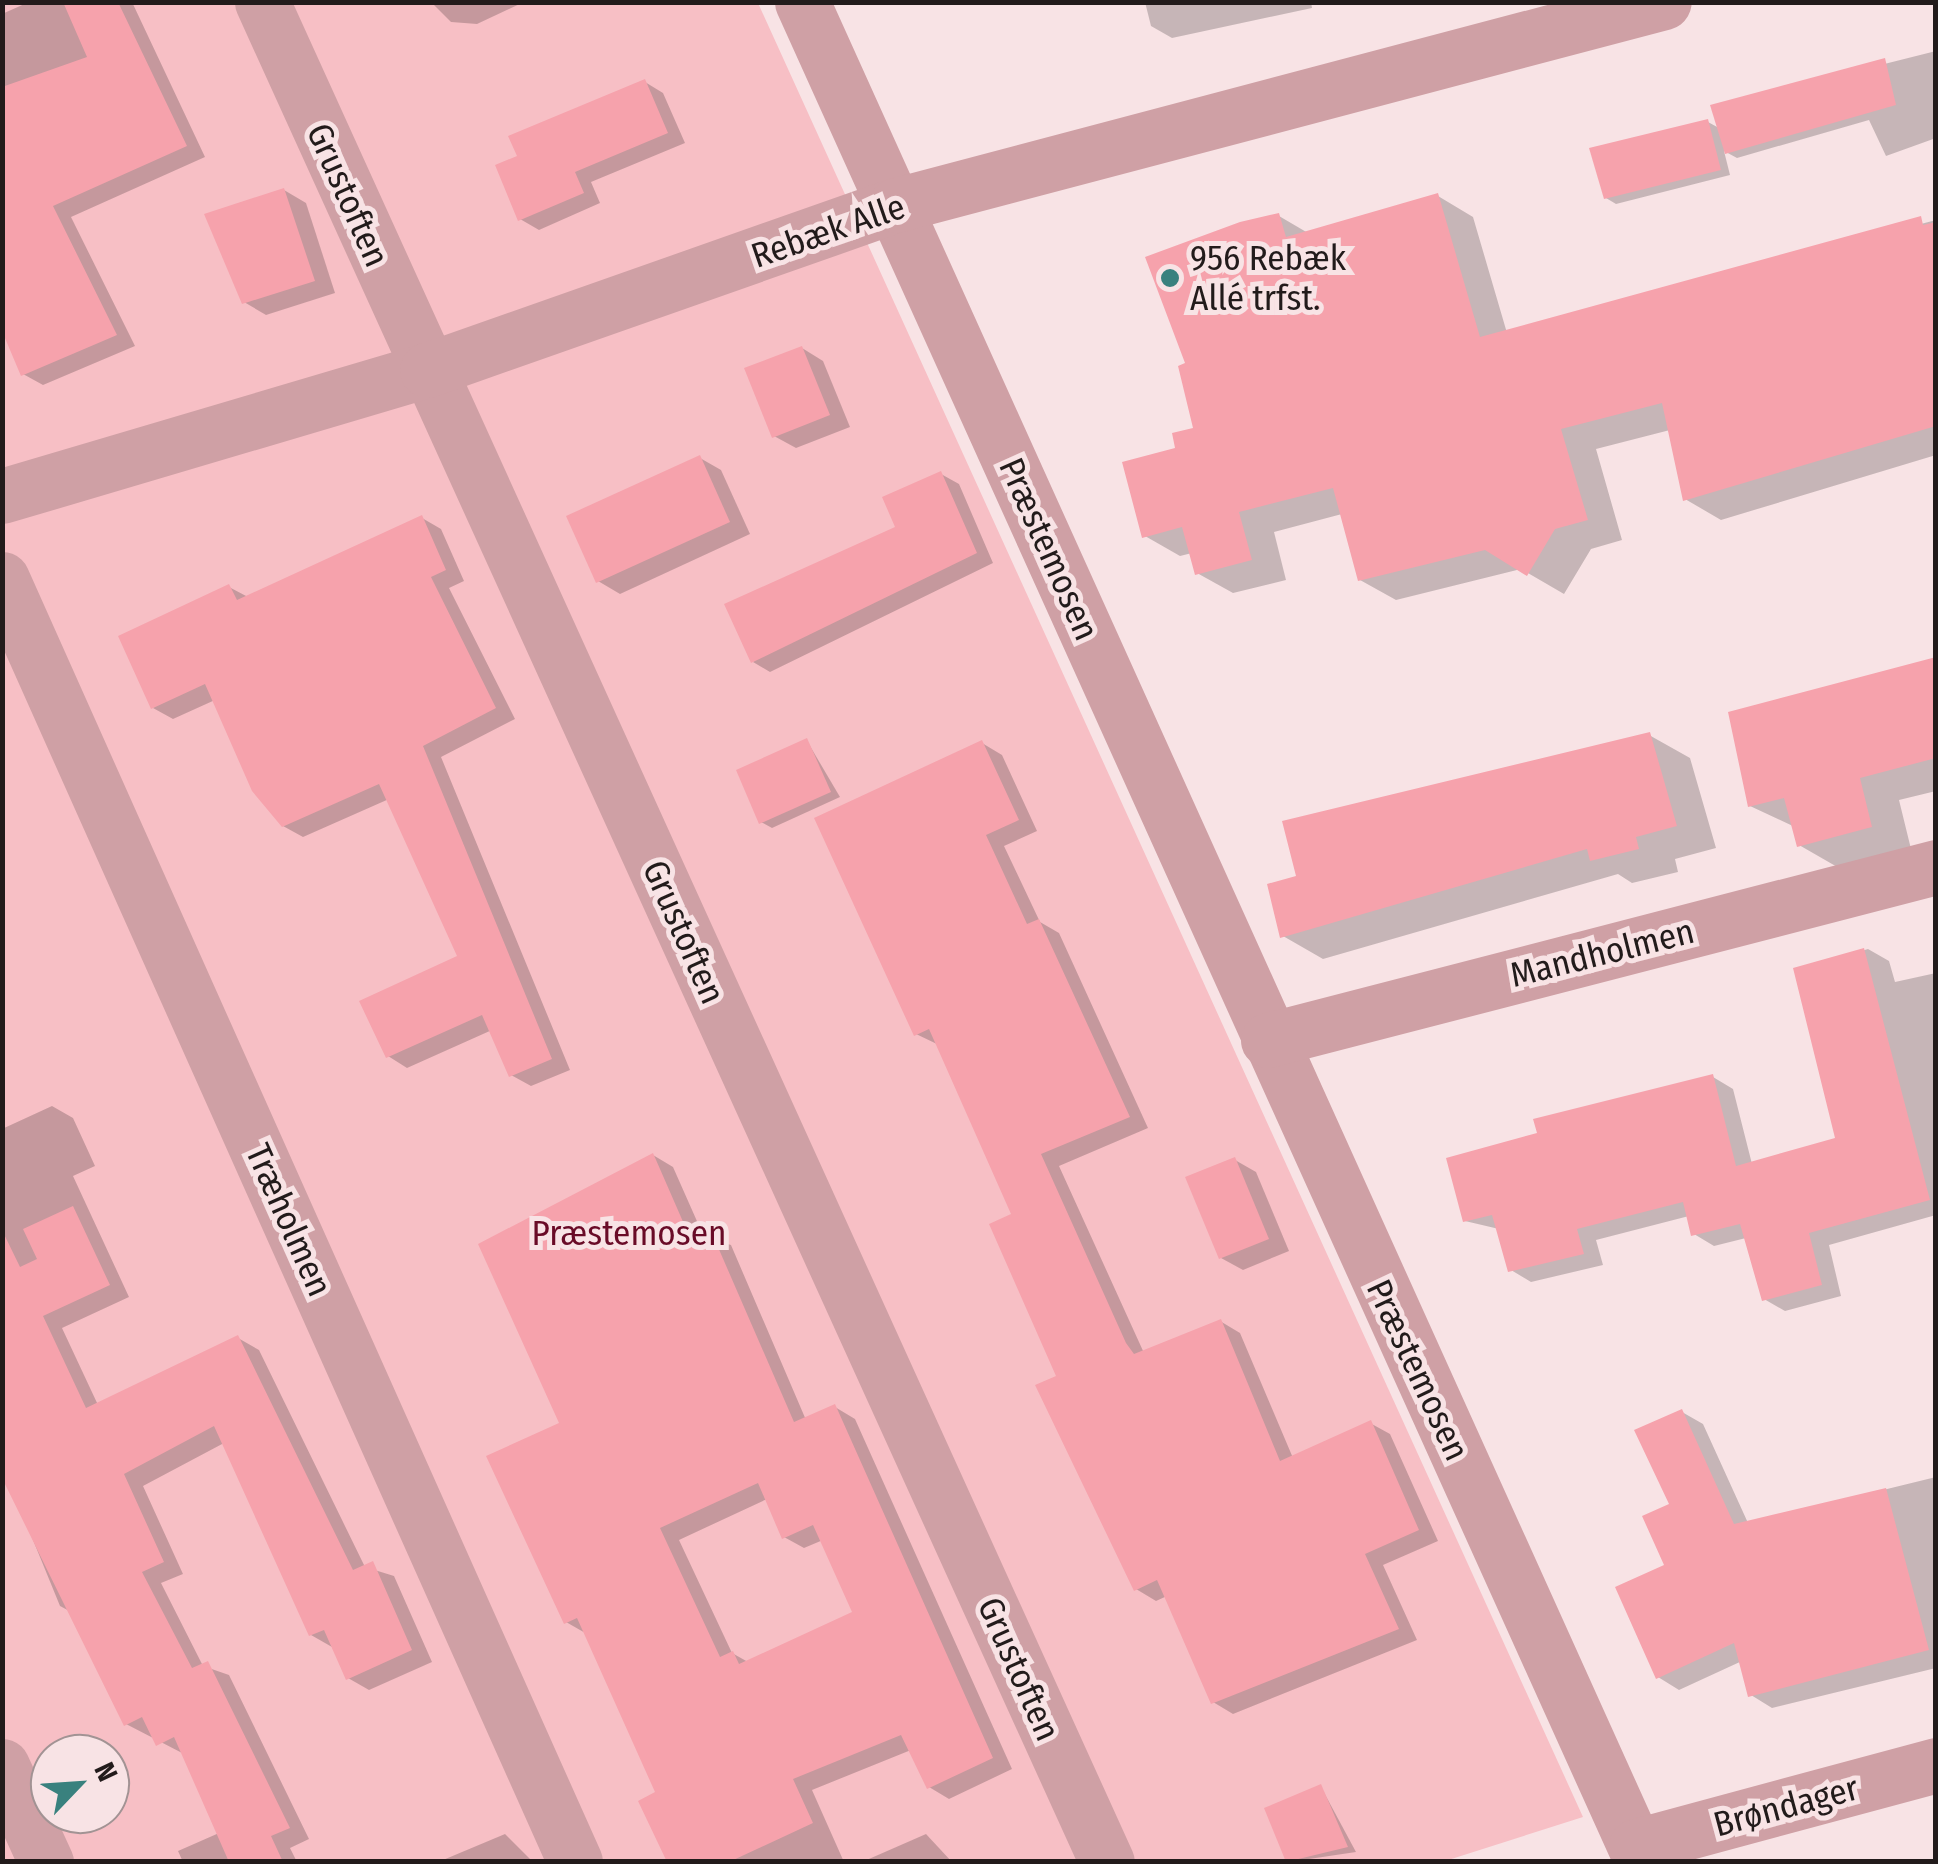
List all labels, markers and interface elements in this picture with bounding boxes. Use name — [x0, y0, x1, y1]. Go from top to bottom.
street label: Grustoften — [298, 117, 398, 273]
street label: Rebæk Alle — [746, 185, 910, 277]
place label: 956 Rebæk Allé trfst. — [1190, 237, 1346, 319]
marker: 956 Rebæk Allé trfst. — [1159, 267, 1181, 289]
street label: Præstemosen — [990, 451, 1108, 647]
street label: Grustoften — [634, 854, 734, 1010]
street label: Mandholmen — [1506, 910, 1698, 996]
street label: Træholmen — [237, 1137, 341, 1303]
park label: Præstemosen — [532, 1212, 726, 1254]
street label: Præstemosen — [1358, 1273, 1478, 1467]
street label: Grustoften — [969, 1591, 1069, 1747]
north arrow — [30, 1734, 130, 1834]
text: N — [87, 1757, 124, 1787]
street label: Brøndager — [1709, 1767, 1863, 1845]

